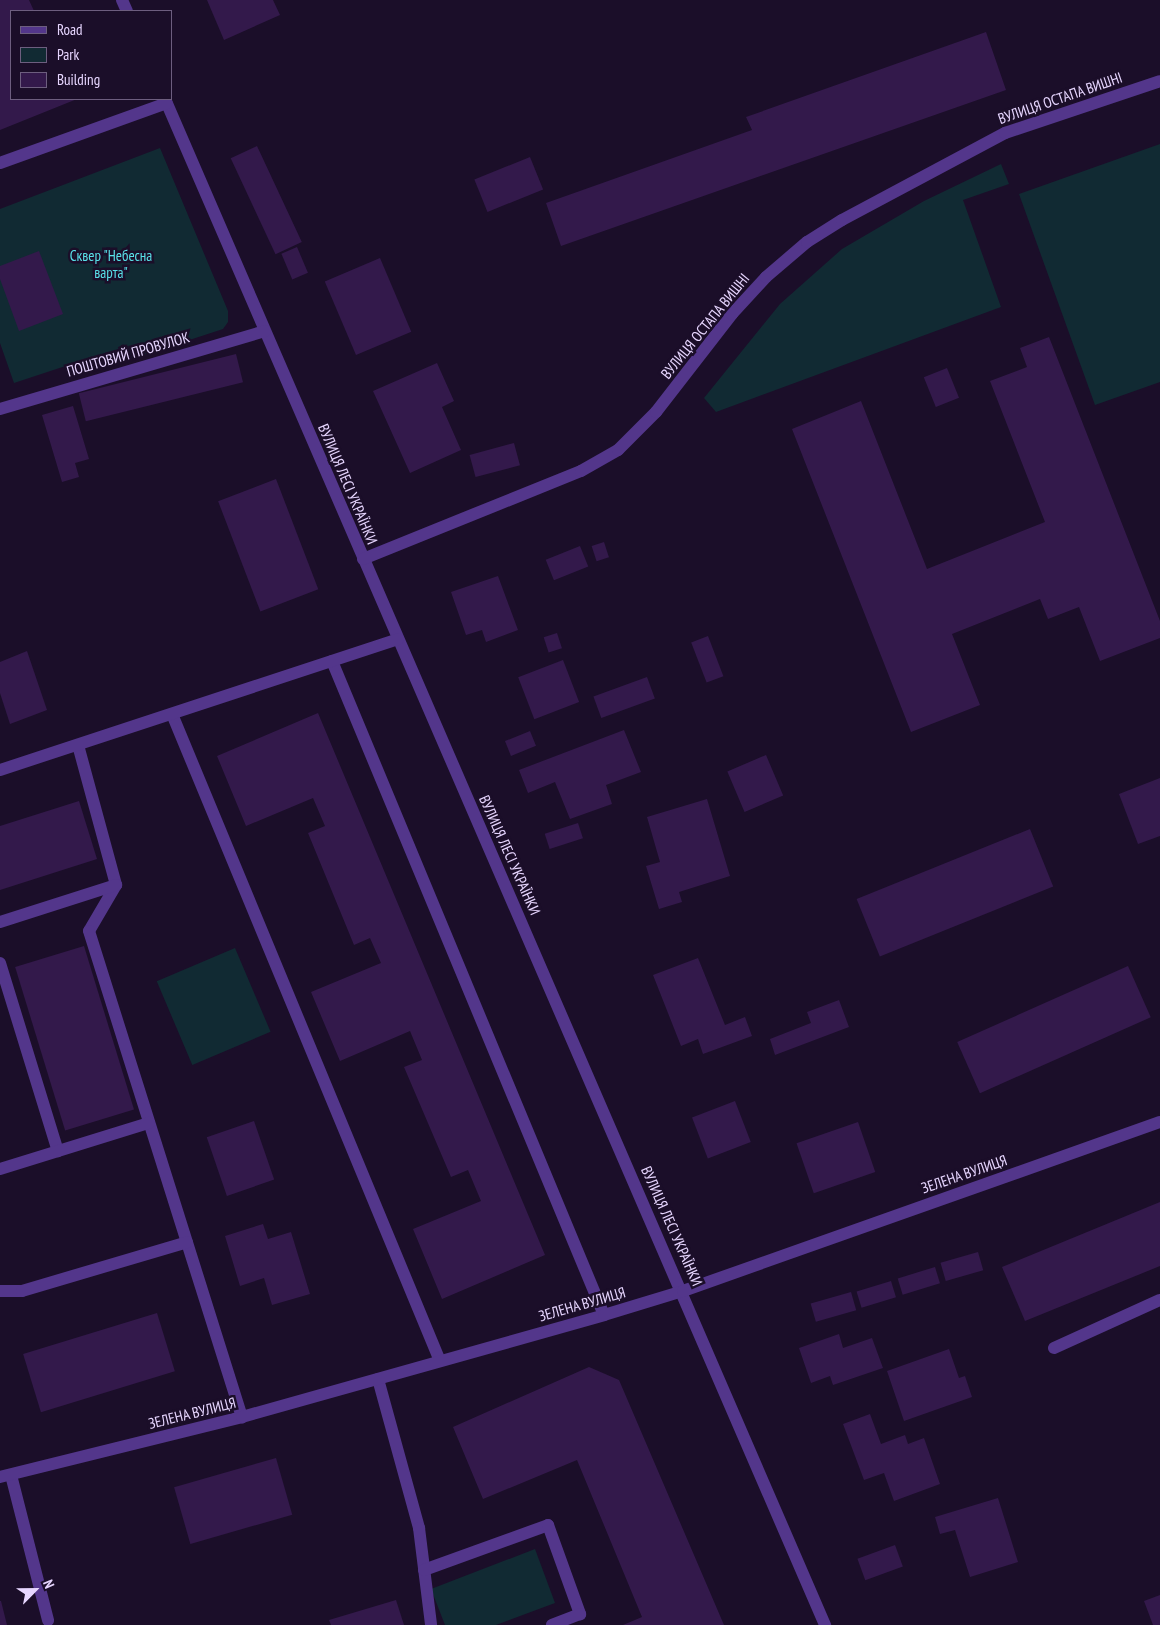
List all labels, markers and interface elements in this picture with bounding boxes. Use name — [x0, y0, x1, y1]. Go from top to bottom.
legend — [10, 10, 172, 100]
text: Road — [57, 20, 83, 39]
text: Park — [57, 45, 79, 64]
street label: ВУЛИЦЯ ОСТАПА ВИШНІ — [995, 68, 1125, 128]
text: Building — [57, 70, 100, 89]
park label: Сквер "Небесна варта" — [69, 246, 153, 281]
street label: ВУЛИЦЯ ОСТАПА ВИШНІ — [657, 269, 753, 383]
street label: ПОШТОВИЙ ПРОВУЛОК — [64, 328, 192, 380]
street label: ВУЛИЦЯ ЛЕСІ УКРАЇНКИ — [314, 421, 382, 547]
street label: ВУЛИЦЯ ЛЕСІ УКРАЇНКИ — [475, 792, 545, 918]
street label: ЗЕЛЕНА ВУЛИЦЯ — [919, 1151, 1009, 1197]
street label: ВУЛИЦЯ ЛЕСІ УКРАЇНКИ — [637, 1163, 707, 1289]
street label: ЗЕЛЕНА ВУЛИЦЯ — [536, 1283, 628, 1325]
street label: ЗЕЛЕНА ВУЛИЦЯ — [146, 1393, 238, 1433]
north arrow — [10, 1565, 60, 1615]
text: N — [39, 1577, 59, 1591]

